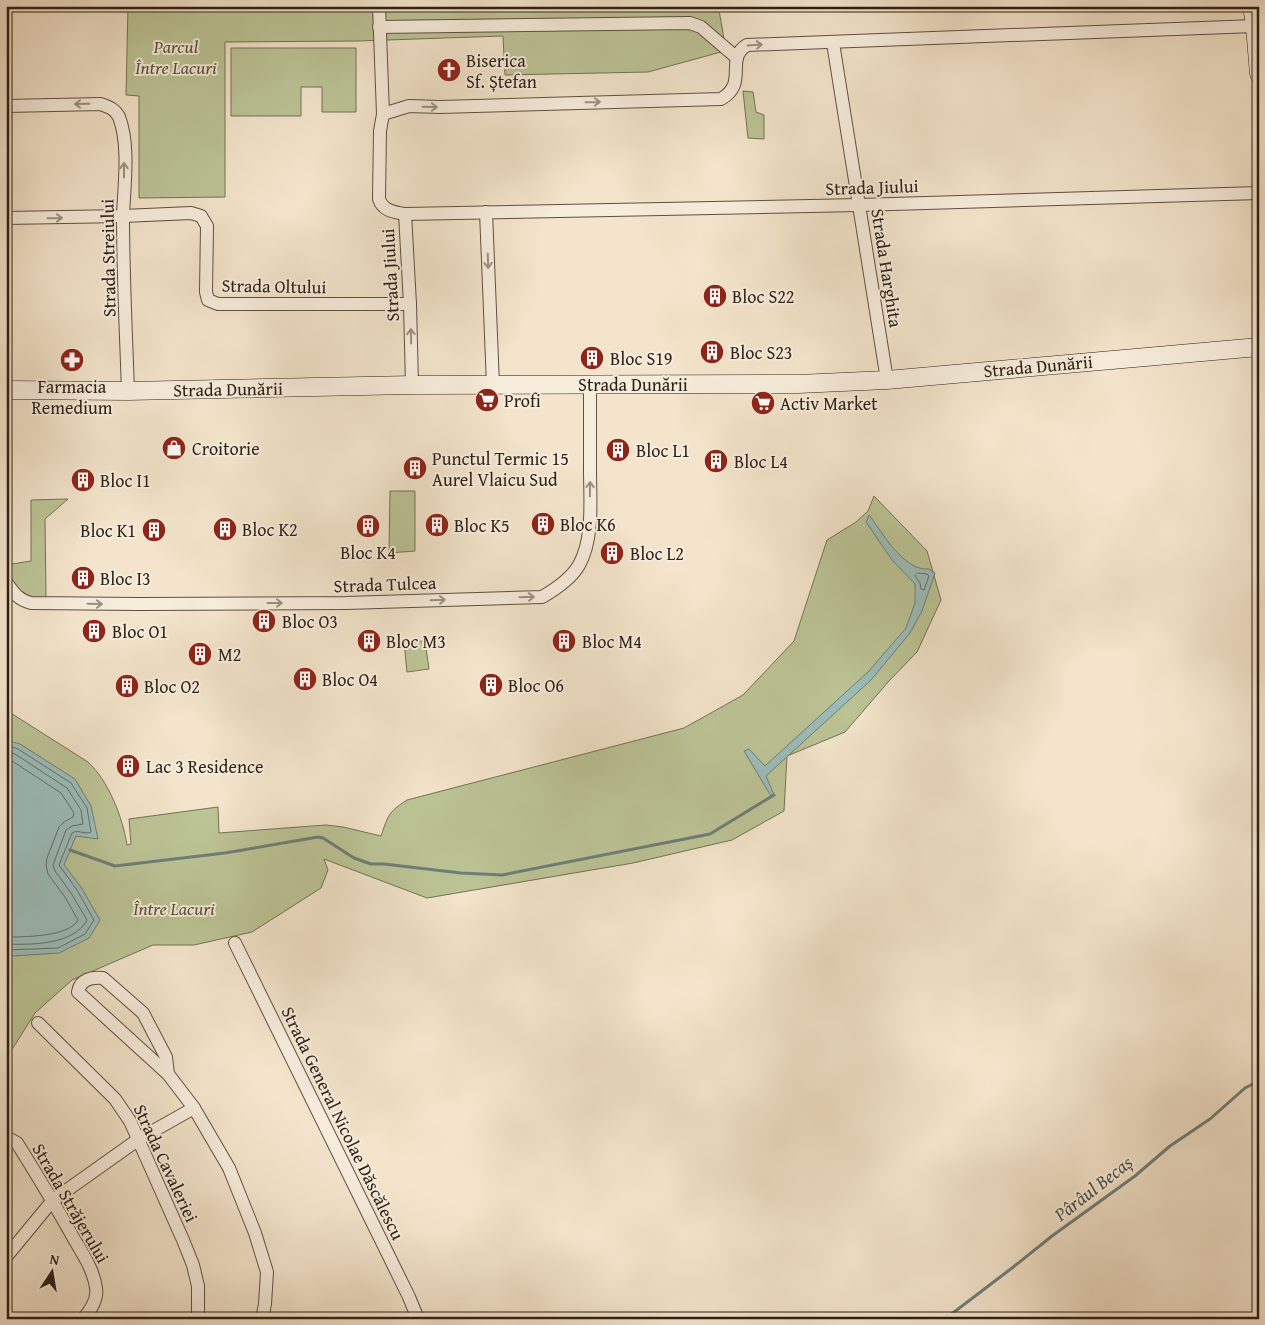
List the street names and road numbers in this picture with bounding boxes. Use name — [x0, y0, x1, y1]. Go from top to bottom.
street label: Strada Jiului — [825, 172, 919, 202]
street label: Strada Streiului — [93, 199, 123, 317]
street label: Strada Harghita — [864, 207, 910, 330]
street label: Strada Jiului — [374, 228, 406, 322]
street label: Strada Oltului — [221, 272, 327, 300]
street label: Strada Dunării — [982, 348, 1094, 384]
street label: Strada Dunării — [578, 371, 688, 398]
street label: Strada Dunării — [173, 375, 283, 403]
street label: Strada Tulcea — [333, 569, 437, 599]
street label: Strada General Nicolae Dăscălescu — [275, 1002, 412, 1245]
street label: Strada Cavaleriei — [127, 1099, 205, 1227]
street label: Strada Străjerului — [26, 1138, 116, 1268]

